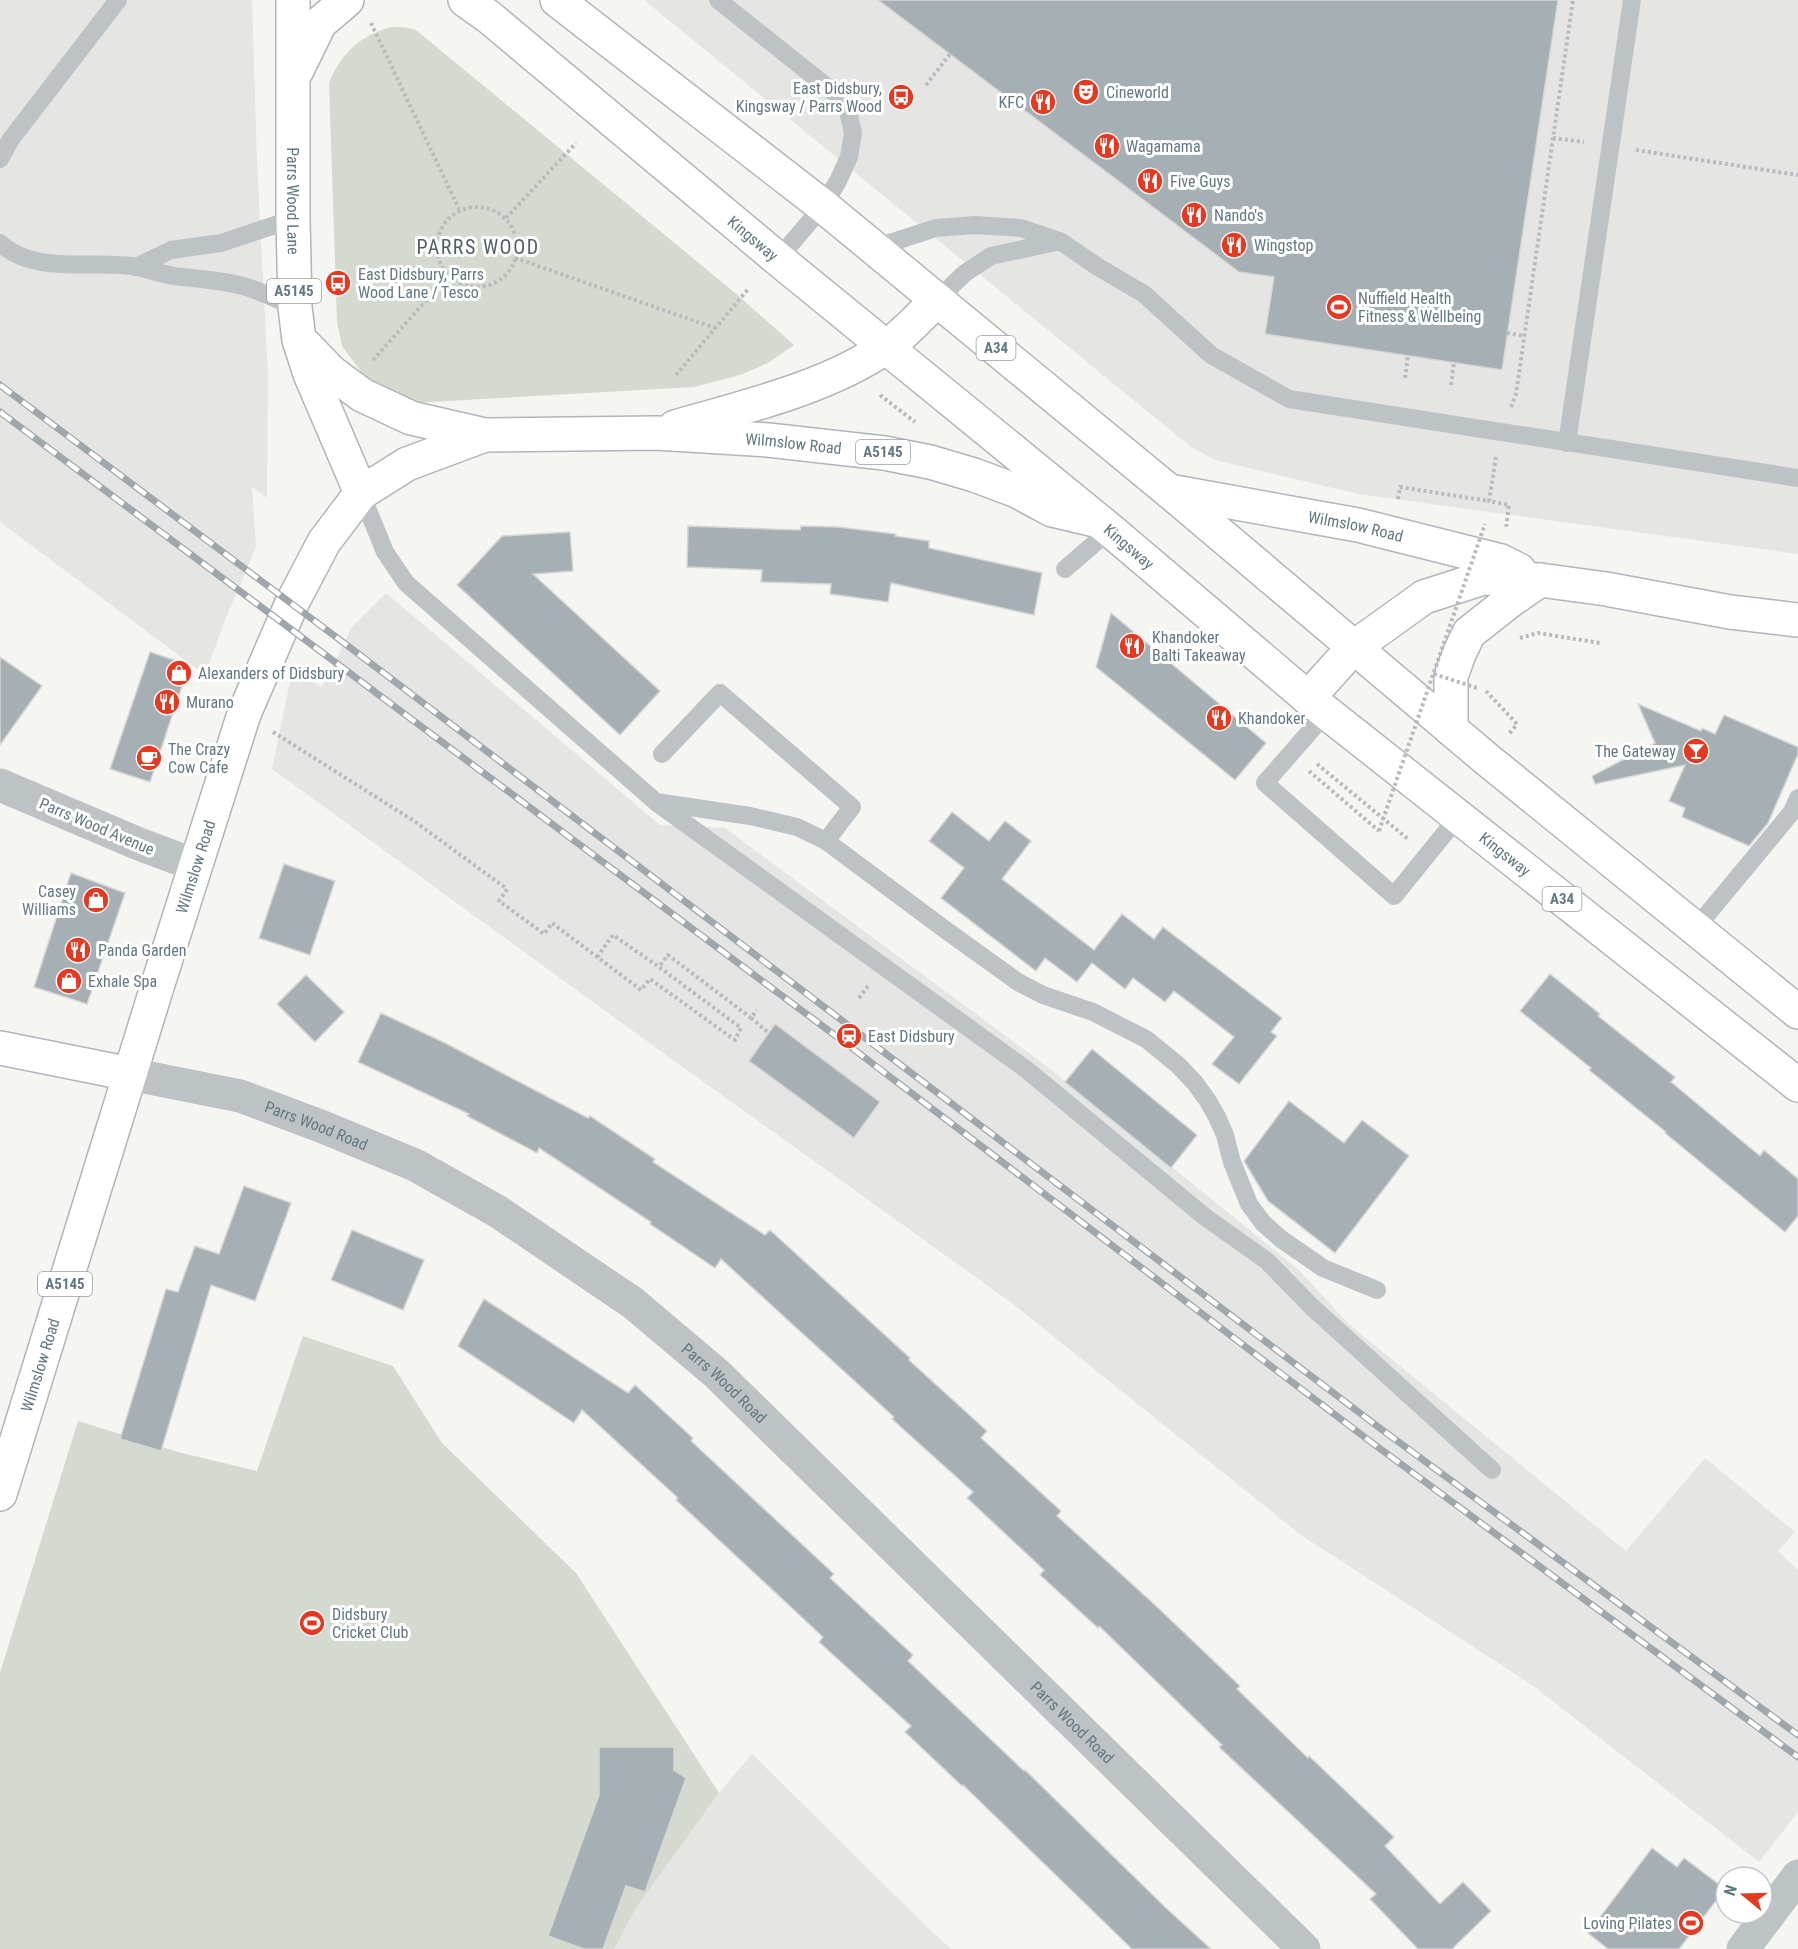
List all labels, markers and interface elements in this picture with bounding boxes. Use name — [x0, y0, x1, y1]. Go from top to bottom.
theatre icon: Cineworld — [1071, 77, 1101, 107]
place label: East Didsbury, Kingsway / Parrs Wood — [736, 79, 882, 116]
bus stop icon: East Didsbury, Kingsway / Parrs Wood — [886, 82, 916, 112]
place label: Cineworld — [1106, 83, 1169, 102]
restaurant icon: KFC — [1028, 87, 1058, 117]
place label: KFC — [999, 93, 1024, 112]
restaurant icon: Wagamama — [1092, 131, 1122, 161]
place label: Wagamama — [1126, 137, 1201, 156]
street label: Parrs Wood Lane — [283, 147, 303, 255]
restaurant icon: Five Guys — [1135, 166, 1165, 196]
place label: Five Guys — [1170, 172, 1230, 191]
restaurant icon: Nando's — [1179, 200, 1209, 230]
place label: Nando's — [1214, 206, 1264, 225]
street label: Kingsway — [724, 212, 782, 265]
restaurant icon: Wingstop — [1219, 230, 1249, 260]
district label: PARRS WOOD — [416, 235, 540, 259]
place label: Wingstop — [1254, 236, 1313, 255]
place label: East Didsbury, Parrs Wood Lane / Tesco — [358, 265, 484, 302]
bus stop icon: East Didsbury, Parrs Wood Lane / Tesco — [323, 268, 353, 298]
road number: A5145 — [267, 279, 321, 303]
place label: Nuffield Health Fitness & Wellbeing — [1358, 289, 1481, 326]
sports icon: Nuffield Health Fitness & Wellbeing — [1324, 292, 1354, 322]
road number: A34 — [976, 336, 1016, 360]
street label: Wilmslow Road — [745, 430, 843, 458]
road number: A5145 — [856, 440, 910, 464]
street label: Wilmslow Road — [1307, 507, 1405, 546]
street label: Kingsway — [1100, 520, 1158, 573]
place label: Khandoker Balti Takeaway — [1152, 628, 1246, 665]
restaurant icon: Khandoker Balti Takeaway — [1117, 631, 1147, 661]
shop icon: Alexanders of Didsbury — [164, 658, 194, 688]
place label: Alexanders of Didsbury — [198, 664, 345, 683]
restaurant icon: Murano — [152, 687, 182, 717]
place label: Murano — [186, 693, 234, 712]
restaurant icon: Khandoker — [1204, 703, 1234, 733]
place label: Khandoker — [1238, 709, 1305, 728]
bar icon: The Gateway — [1681, 736, 1711, 766]
place label: The Crazy Cow Cafe — [168, 740, 231, 777]
place label: The Gateway — [1595, 742, 1676, 761]
cafe icon: The Crazy Cow Cafe — [134, 743, 164, 773]
street label: Parrs Wood Avenue — [37, 794, 157, 859]
street label: Wilmslow Road — [172, 818, 220, 916]
street label: Kingsway — [1476, 828, 1535, 880]
place label: Casey Williams — [22, 882, 76, 919]
shop icon: Casey Williams — [81, 885, 111, 915]
road number: A34 — [1542, 887, 1582, 911]
restaurant icon: Panda Garden — [63, 935, 93, 965]
place label: Panda Garden — [98, 941, 187, 960]
shop icon: Exhale Spa — [54, 966, 84, 996]
place label: Exhale Spa — [88, 972, 157, 991]
station icon: East Didsbury — [834, 1021, 864, 1051]
place label: East Didsbury — [868, 1027, 955, 1046]
street label: Parrs Wood Road — [262, 1097, 371, 1154]
road number: A5145 — [38, 1272, 92, 1296]
street label: Wilmslow Road — [17, 1316, 64, 1414]
street label: Parrs Wood Road — [678, 1339, 770, 1427]
place label: Didsbury Cricket Club — [332, 1605, 408, 1642]
sports icon: Didsbury Cricket Club — [297, 1608, 327, 1638]
street label: Parrs Wood Road — [1026, 1678, 1118, 1767]
north arrow — [1714, 1865, 1774, 1925]
text: N — [1720, 1883, 1741, 1898]
sports icon: Loving Pilates — [1676, 1908, 1706, 1938]
place label: Loving Pilates — [1583, 1914, 1672, 1933]

